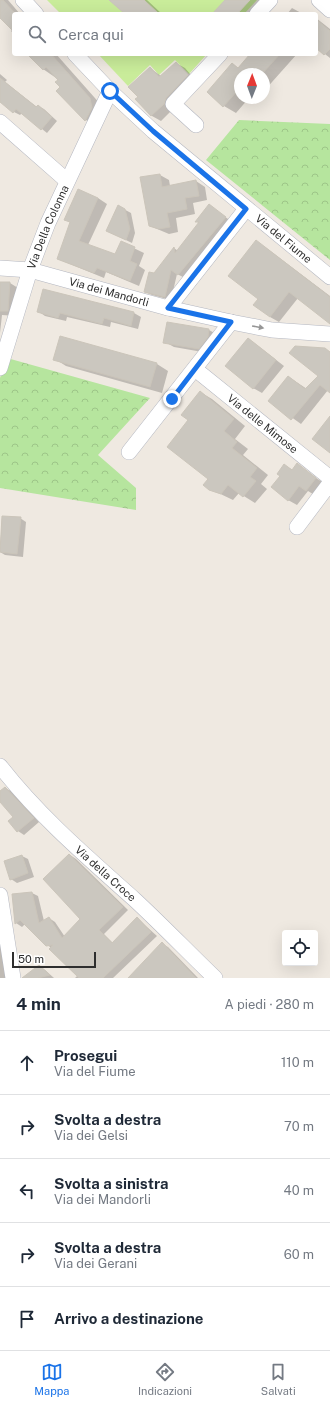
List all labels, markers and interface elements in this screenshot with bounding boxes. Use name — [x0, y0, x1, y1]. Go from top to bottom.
search box — [12, 12, 318, 56]
icon: search — [26, 23, 48, 45]
text: Cerca qui — [58, 26, 124, 43]
north arrow — [234, 68, 270, 104]
route start — [101, 82, 119, 100]
street label: Via Della Colonna — [25, 183, 71, 271]
street label: Via del Fiume — [253, 212, 314, 265]
street label: Via dei Mandorli — [68, 275, 150, 308]
one-way arrow — [252, 325, 264, 331]
route end — [163, 390, 181, 408]
street label: Via delle Mimose — [225, 392, 300, 456]
street label: Via della Croce — [73, 843, 138, 904]
map controls — [282, 930, 318, 966]
button: locate — [282, 930, 318, 966]
scale bar — [12, 950, 96, 969]
text: 50 m — [18, 953, 44, 965]
text: 4 min — [16, 994, 61, 1014]
text: A piedi · 280 m — [225, 997, 314, 1012]
text: Prosegui — [54, 1047, 117, 1064]
icon: ahead — [16, 1052, 38, 1074]
text: 110 m — [281, 1055, 314, 1070]
text: Via del Fiume — [54, 1064, 136, 1079]
text: Svolta a destra — [54, 1111, 161, 1128]
icon: right — [16, 1116, 38, 1138]
text: 70 m — [284, 1119, 314, 1134]
text: Via dei Gelsi — [54, 1128, 128, 1143]
text: Svolta a sinistra — [54, 1175, 168, 1192]
icon: left — [16, 1180, 38, 1202]
text: 40 m — [283, 1183, 314, 1198]
text: Via dei Mandorli — [54, 1192, 151, 1207]
text: Svolta a destra — [54, 1239, 161, 1256]
icon: right — [16, 1244, 38, 1266]
text: 60 m — [284, 1247, 314, 1262]
text: Via dei Gerani — [54, 1256, 137, 1271]
icon: arrive — [16, 1308, 38, 1330]
text: Arrivo a destinazione — [54, 1310, 203, 1327]
tab: Mappa — [34, 1361, 69, 1397]
tab: Indicazioni — [138, 1361, 192, 1397]
tab: Salvati — [261, 1361, 296, 1397]

